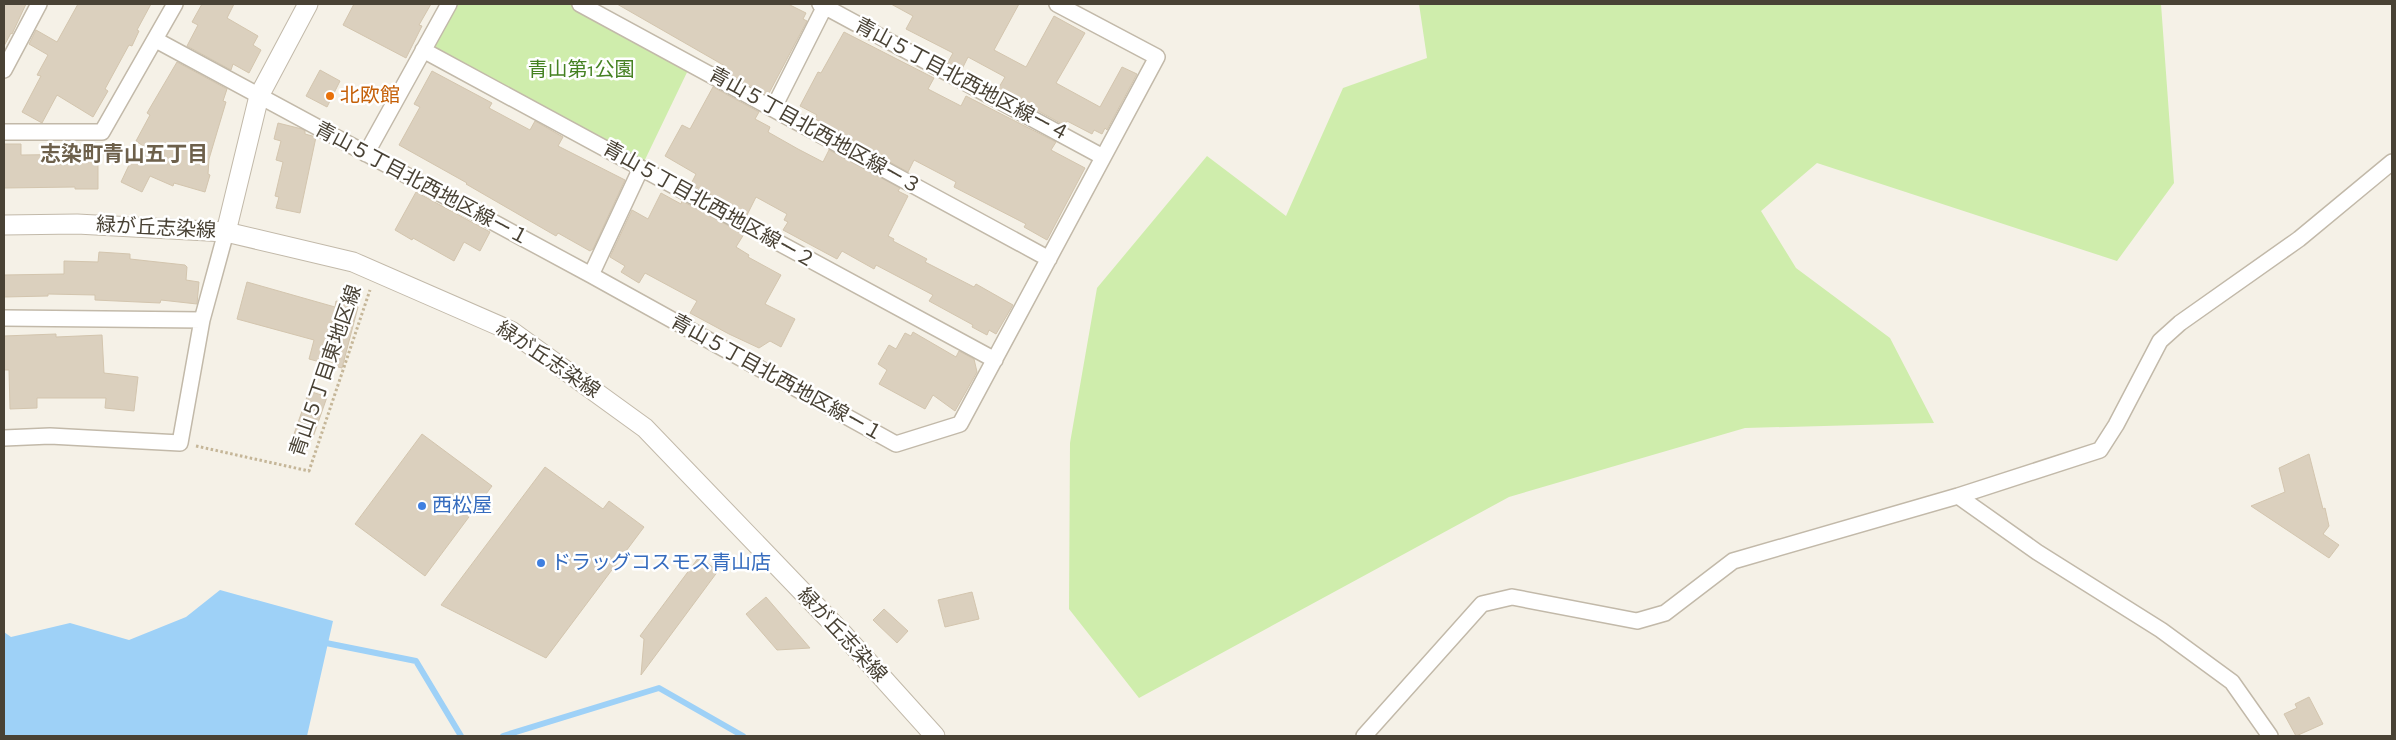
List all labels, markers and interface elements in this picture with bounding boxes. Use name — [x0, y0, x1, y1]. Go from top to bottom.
street label: 青山５丁目北西地区線ー４ — [851, 13, 1074, 145]
park label: 青山第1公園 — [528, 59, 634, 80]
street label: 青山５丁目北西地区線ー３ — [705, 62, 926, 198]
place label: 北欧館 — [340, 85, 400, 106]
marker: 北欧館 — [324, 90, 336, 102]
street label: 青山５丁目北西地区線ー１ — [311, 117, 534, 249]
street label: 青山５丁目北西地区線ー２ — [599, 136, 820, 272]
district label: 志染町青山五丁目 — [40, 142, 208, 165]
street label: 緑が丘志染線 — [96, 213, 217, 241]
street label: 青山５丁目東地区線 — [285, 282, 365, 459]
street label: 青山５丁目北西地区線ー１ — [667, 309, 888, 445]
street label: 緑が丘志染線 — [493, 316, 604, 402]
place label: 西松屋 — [432, 495, 492, 516]
marker: 西松屋 — [416, 500, 428, 512]
place label: ドラッグコスモス青山店 — [551, 552, 771, 573]
marker: ドラッグコスモス青山店 — [535, 557, 547, 569]
street label: 緑が丘志染線 — [794, 583, 892, 686]

